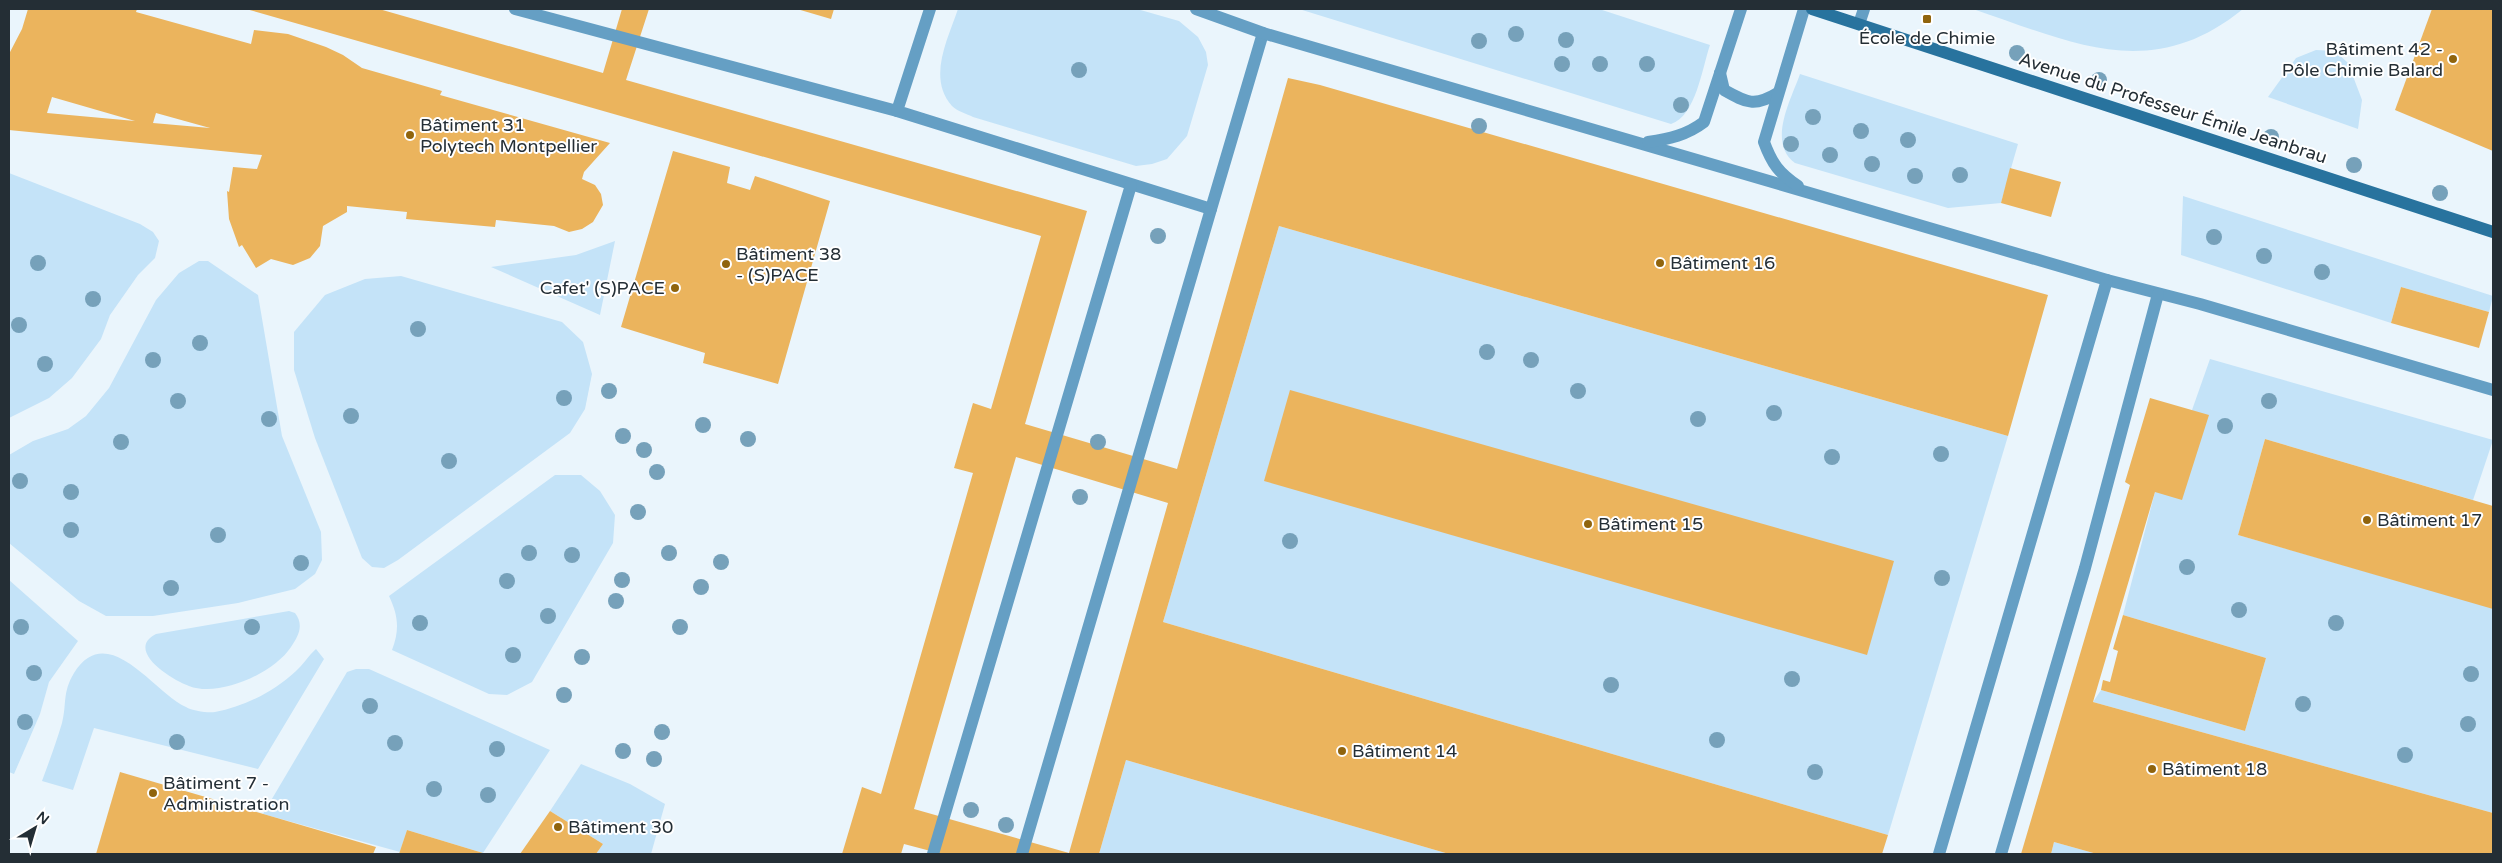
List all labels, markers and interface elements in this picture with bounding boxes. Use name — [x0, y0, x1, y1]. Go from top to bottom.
marker: École de Chimie — [1921, 13, 1933, 25]
place label: École de Chimie — [1859, 27, 1995, 49]
place label: Bâtiment 42 - Pôle Chimie Balard — [2282, 38, 2443, 81]
street label: Avenue du Professeur Émile Jeanbrau — [2016, 48, 2330, 168]
marker: Bâtiment 42 - Pôle Chimie Balard — [2447, 53, 2459, 65]
place label: Bâtiment 31 Polytech Montpellier — [420, 114, 597, 157]
marker: Bâtiment 31 Polytech Montpellier — [404, 129, 416, 141]
place label: Bâtiment 38 - (S)PACE — [736, 243, 841, 286]
place label: Bâtiment 16 — [1670, 252, 1775, 274]
marker: Bâtiment 16 — [1654, 257, 1666, 269]
marker: Bâtiment 38 - (S)PACE — [720, 258, 732, 270]
place label: Cafet' (S)PACE — [540, 277, 665, 299]
marker: Cafet' (S)PACE — [669, 282, 681, 294]
place label: Bâtiment 17 — [2377, 509, 2482, 531]
place label: Bâtiment 15 — [1598, 513, 1703, 535]
marker: Bâtiment 17 — [2361, 514, 2373, 526]
marker: Bâtiment 15 — [1582, 518, 1594, 530]
place label: Bâtiment 14 — [1352, 740, 1457, 762]
marker: Bâtiment 14 — [1336, 745, 1348, 757]
place label: Bâtiment 18 — [2162, 758, 2267, 780]
marker: Bâtiment 18 — [2146, 763, 2158, 775]
place label: Bâtiment 7 - Administration — [163, 772, 290, 815]
marker: Bâtiment 7 - Administration — [147, 787, 159, 799]
north arrow — [10, 803, 60, 853]
text: N — [33, 808, 52, 828]
place label: Bâtiment 30 — [568, 816, 673, 838]
marker: Bâtiment 30 — [552, 821, 564, 833]

